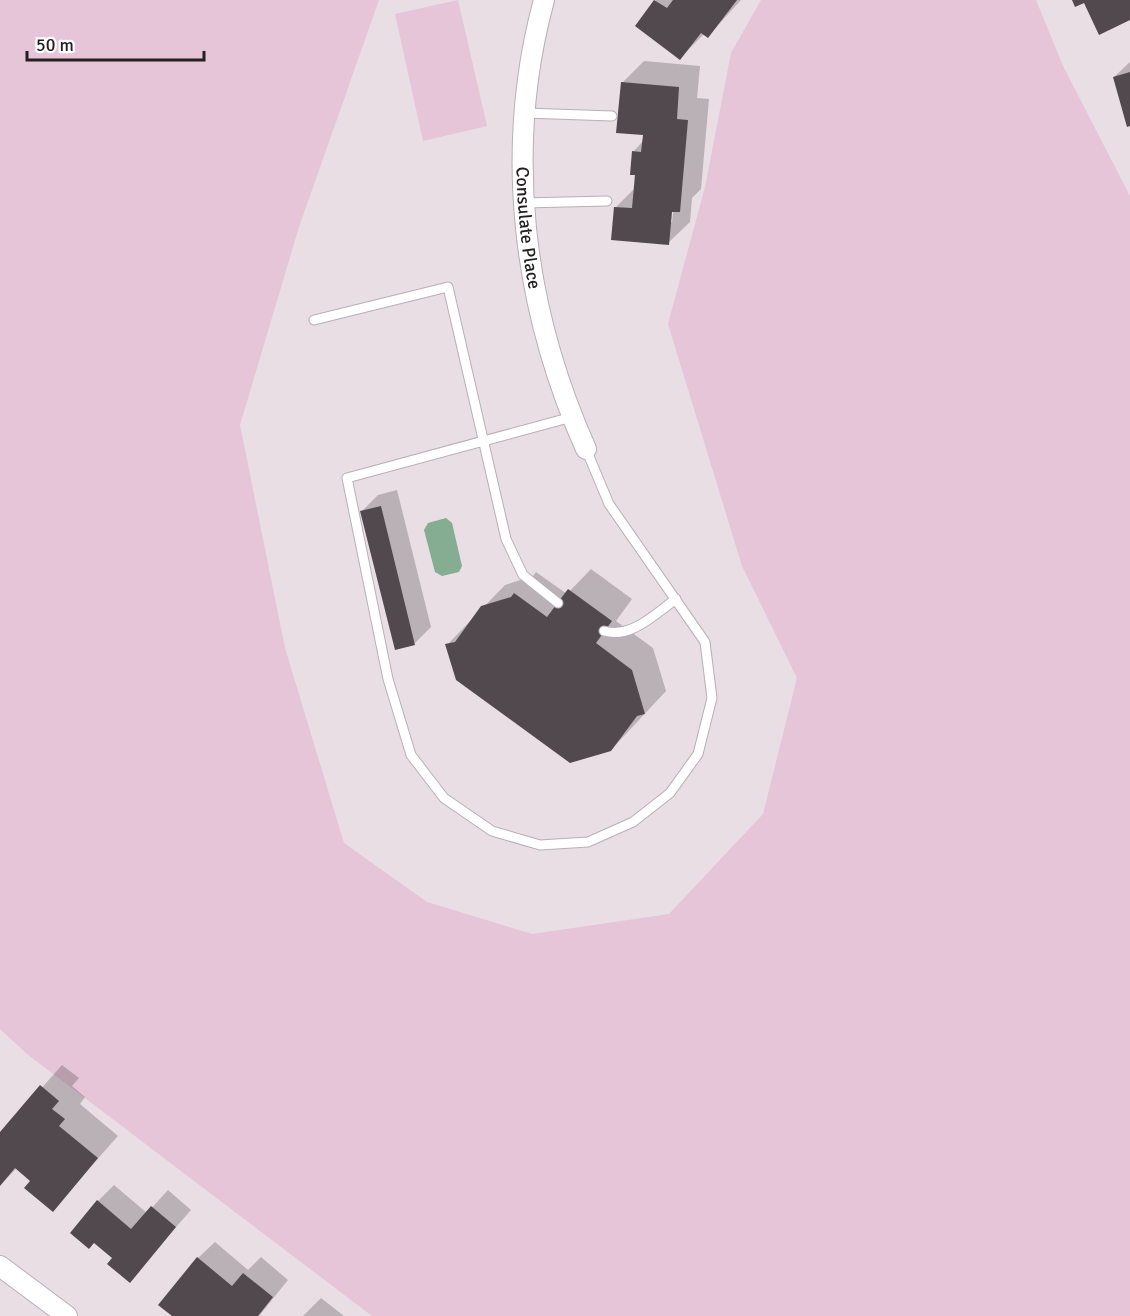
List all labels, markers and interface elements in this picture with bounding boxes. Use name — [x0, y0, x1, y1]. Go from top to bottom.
scale bar — [27, 24, 204, 62]
text: 50 m — [36, 34, 74, 56]
street label: Consulate Place — [512, 166, 546, 291]

